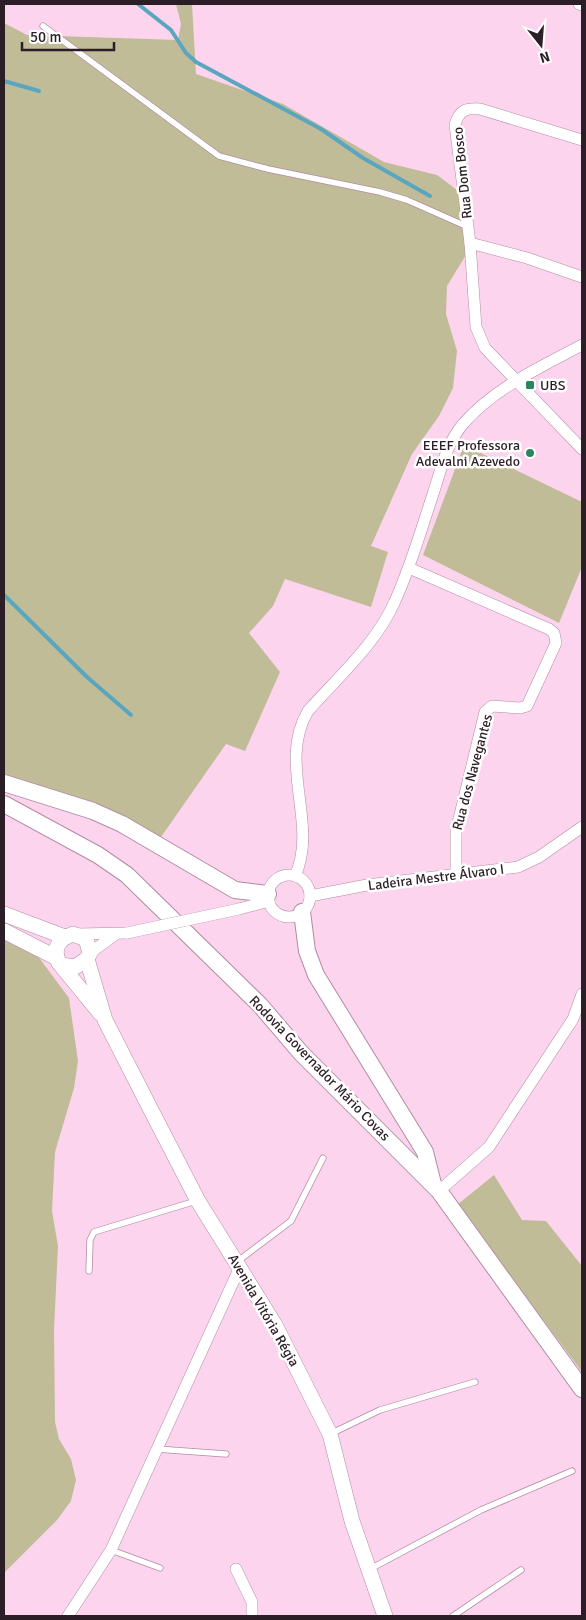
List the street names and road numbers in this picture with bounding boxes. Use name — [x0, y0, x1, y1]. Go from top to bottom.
street label: Rua Dom Bosco — [449, 126, 476, 220]
street label: Rua dos Navegantes — [449, 712, 496, 832]
street label: Ladeira Mestre Álvaro I — [367, 861, 505, 894]
street label: Rodovia Governador Mário Covas — [246, 992, 394, 1145]
street label: Avenida Vitória Régia — [224, 1251, 303, 1370]

